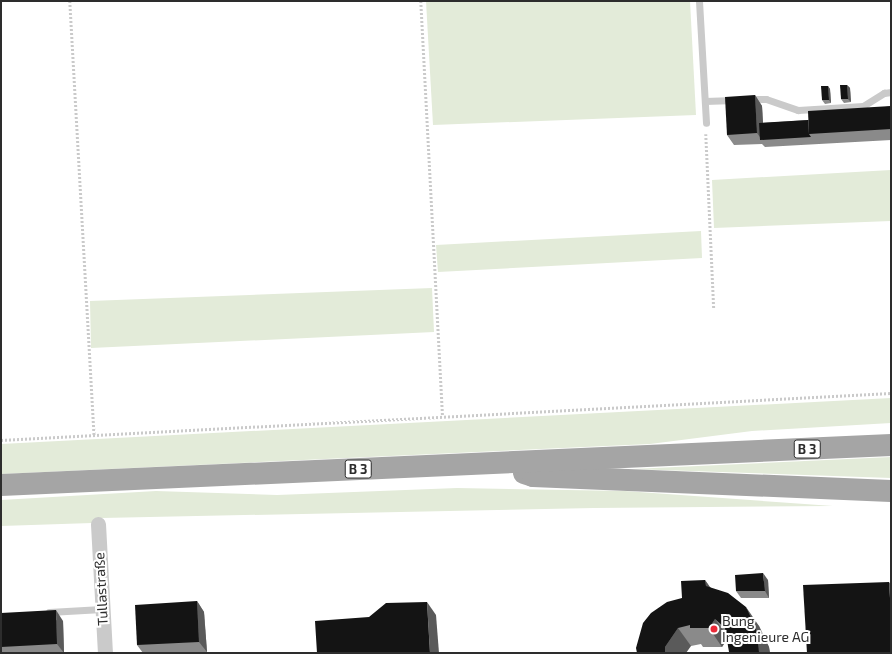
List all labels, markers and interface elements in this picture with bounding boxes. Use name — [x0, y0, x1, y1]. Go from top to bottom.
road number: B 3 — [793, 438, 821, 460]
road number: B 3 — [344, 458, 372, 480]
street label: Tullastraße — [91, 552, 111, 626]
place label: Bung Ingenieure AG — [722, 613, 810, 646]
marker: Bung Ingenieure AG — [709, 624, 719, 634]

